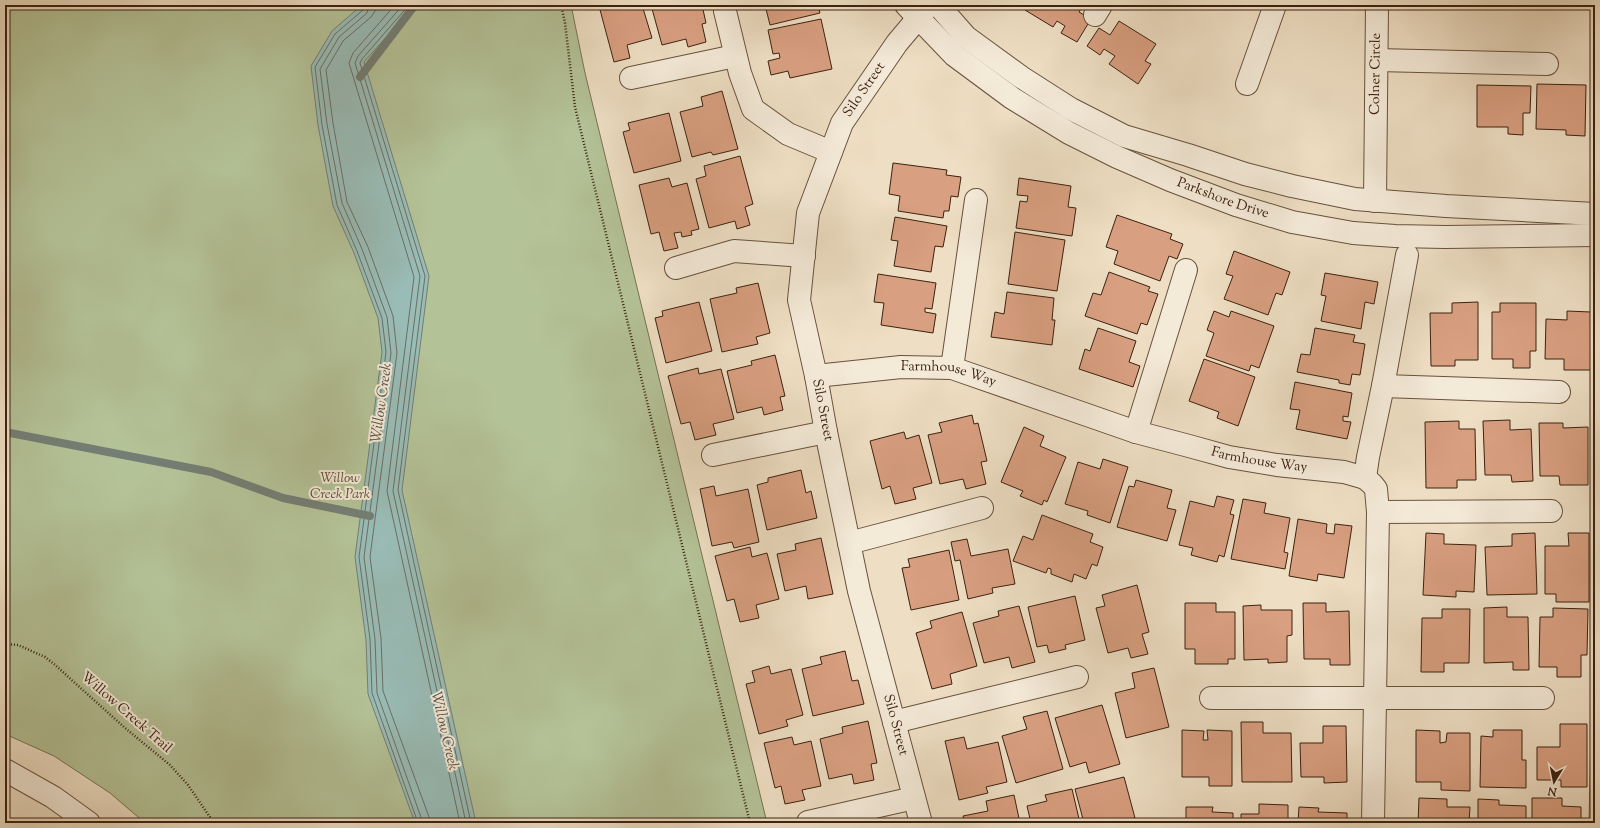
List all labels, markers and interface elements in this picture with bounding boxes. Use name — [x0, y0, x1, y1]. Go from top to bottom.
street label: Colner Circle — [1366, 33, 1387, 115]
street label: Silo Street — [839, 58, 891, 122]
street label: Parkshore Drive — [1174, 173, 1271, 224]
street label: Farmhouse Way — [901, 357, 999, 393]
water label: Willow Creek — [366, 362, 398, 444]
street label: Silo Street — [806, 377, 838, 443]
street label: Farmhouse Way — [1209, 442, 1308, 478]
park label: Willow Creek Park — [310, 469, 371, 505]
street label: Willow Creek Trail — [76, 668, 176, 758]
water label: Willow Creek — [425, 690, 463, 773]
street label: Silo Street — [877, 692, 913, 758]
north arrow — [1534, 762, 1574, 802]
text: N — [1547, 782, 1559, 800]

